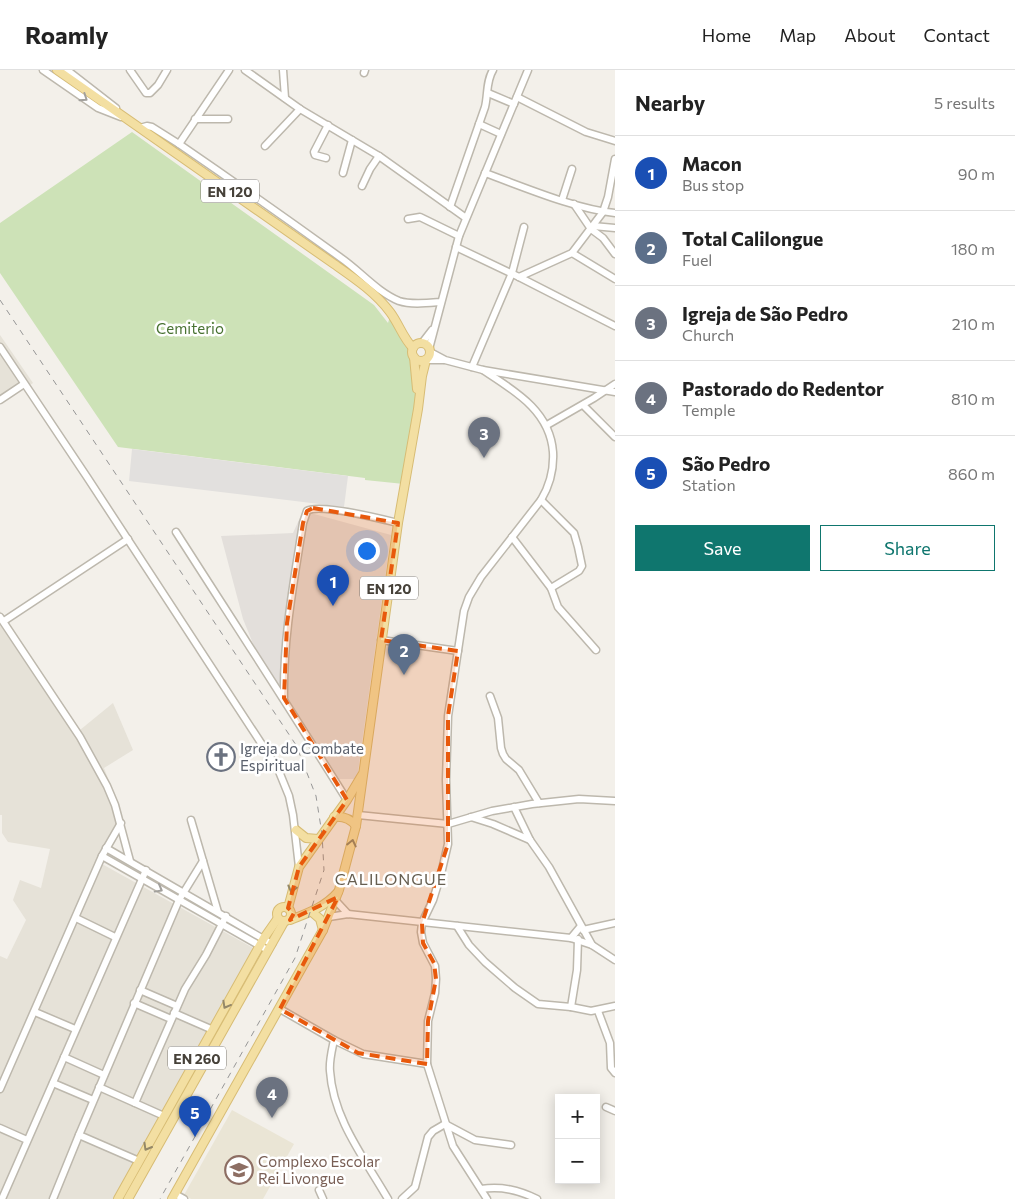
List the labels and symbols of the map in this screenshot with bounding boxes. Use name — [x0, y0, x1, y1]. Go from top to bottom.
one-way arrow — [78, 92, 87, 101]
road number: EN 120 — [201, 180, 259, 202]
park label: Cemiterio — [156, 319, 224, 337]
pin: 3 — [468, 417, 500, 458]
your location — [354, 538, 380, 564]
pin: 1 — [317, 565, 349, 606]
road number: EN 120 — [360, 576, 418, 600]
pin: 2 — [388, 634, 420, 675]
place label: Igreja do Combate Espiritual — [240, 739, 364, 774]
church icon: Igreja do Combate Espiritual — [206, 742, 236, 772]
one-way arrow — [346, 839, 357, 848]
district label: CALILONGUE — [335, 869, 447, 888]
one-way arrow — [154, 883, 163, 893]
one-way arrow — [288, 885, 298, 893]
one-way arrow — [223, 1000, 233, 1009]
road number: EN 260 — [168, 1046, 226, 1070]
pin: 4 — [256, 1077, 288, 1118]
pin: 5 — [179, 1096, 211, 1137]
one-way arrow — [143, 1141, 153, 1150]
place label: Complexo Escolar Rei Livongue — [258, 1152, 380, 1187]
school or university icon: Complexo Escolar Rei Livongue — [224, 1155, 254, 1185]

